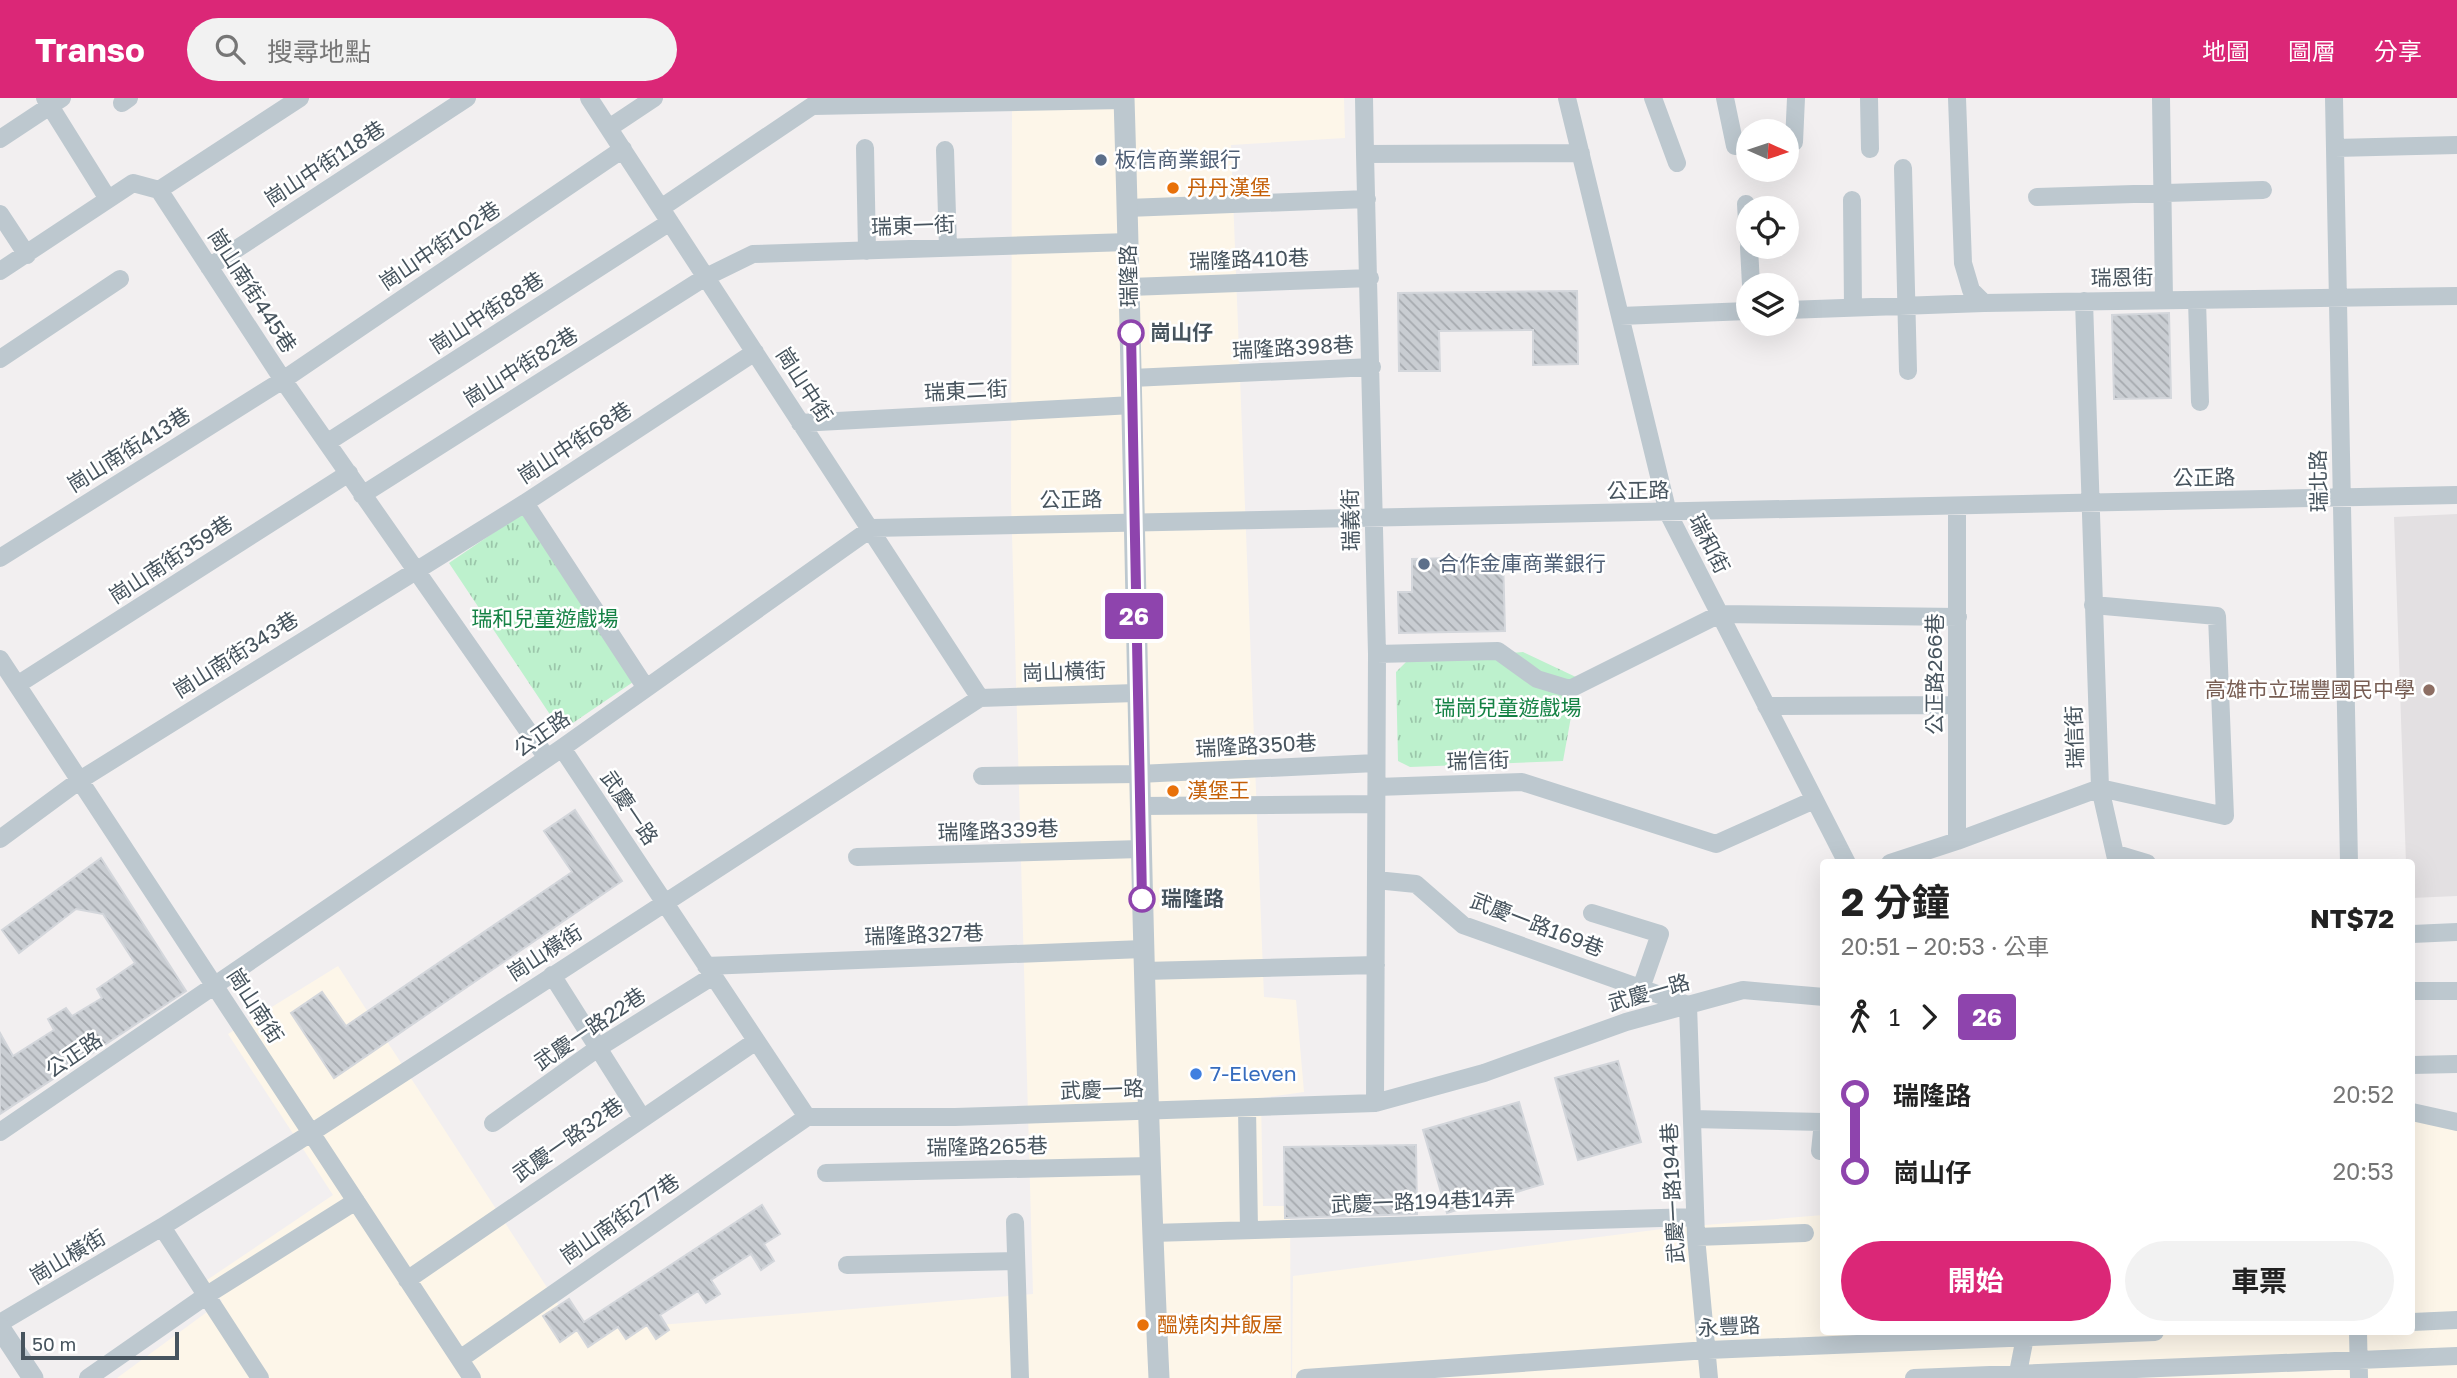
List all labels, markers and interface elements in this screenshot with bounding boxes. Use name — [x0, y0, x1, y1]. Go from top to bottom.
search box — [187, 18, 677, 81]
text: Transo — [35, 30, 145, 69]
icon: search — [211, 30, 249, 68]
text: 搜尋地點 — [267, 36, 371, 67]
text: 地圖 — [2202, 36, 2250, 65]
text: 圖層 — [2288, 36, 2336, 65]
text: 分享 — [2374, 36, 2422, 65]
street label: 崗山中街118巷 — [259, 115, 389, 212]
north arrow — [1736, 119, 1799, 182]
map controls — [1736, 119, 1799, 336]
place label: 板信商業銀行 — [1115, 146, 1241, 172]
marker: 板信商業銀行 — [1093, 152, 1109, 168]
place label: 丹丹漢堡 — [1187, 174, 1271, 200]
marker: 丹丹漢堡 — [1165, 180, 1181, 196]
street label: 崗山中街102巷 — [374, 195, 505, 295]
button: locate — [1736, 196, 1799, 259]
street label: 瑞東一街 — [871, 211, 955, 239]
street label: 崗山南街445巷 — [203, 223, 303, 357]
street label: 瑞隆路 — [1114, 244, 1142, 308]
street label: 瑞隆路410巷 — [1189, 244, 1309, 274]
street label: 瑞恩街 — [2090, 263, 2154, 291]
street label: 崗山中街88巷 — [425, 266, 548, 359]
button: layers — [1736, 273, 1799, 336]
place label: 崗山仔 — [1150, 319, 1213, 345]
marker: 崗山仔 — [1118, 320, 1144, 346]
street label: 崗山中街82巷 — [458, 321, 582, 412]
street label: 瑞隆路398巷 — [1231, 331, 1354, 363]
street label: 崗山中街 — [771, 342, 839, 427]
street label: 瑞東二街 — [923, 375, 1009, 405]
street label: 崗山中街68巷 — [513, 396, 636, 489]
street label: 崗山南街413巷 — [62, 401, 195, 497]
street label: 瑞北路 — [2304, 449, 2332, 513]
street label: 公正路 — [2172, 463, 2236, 491]
street label: 公正路 — [1606, 476, 1670, 504]
street label: 公正路 — [1039, 485, 1103, 513]
street label: 瑞義街 — [1336, 488, 1364, 552]
street label: 崗山南街359巷 — [104, 510, 237, 609]
street label: 瑞和街 — [1684, 510, 1736, 578]
place label: 合作金庫商業銀行 — [1438, 550, 1606, 576]
marker: 合作金庫商業銀行 — [1416, 556, 1432, 572]
line badge: 26 — [1102, 593, 1166, 639]
text: 26 — [1119, 601, 1149, 630]
street label: 崗山南街343巷 — [168, 605, 303, 703]
park label: 瑞和兒童遊戲場 — [472, 605, 619, 631]
street label: 公正路266巷 — [1921, 613, 1947, 735]
street label: 崗山橫街 — [1022, 657, 1106, 685]
place label: 高雄市立瑞豐國民中學 — [2205, 676, 2415, 702]
marker: 高雄市立瑞豐國民中學 — [2421, 682, 2437, 698]
park label: 瑞崗兒童遊戲場 — [1435, 694, 1582, 720]
street label: 公正路 — [508, 704, 575, 762]
street label: 瑞信街 — [2060, 705, 2088, 769]
street label: 瑞隆路350巷 — [1195, 729, 1317, 761]
street label: 瑞信街 — [1446, 746, 1510, 774]
street label: 武慶一路 — [596, 765, 664, 850]
place label: 漢堡王 — [1187, 777, 1250, 803]
marker: 漢堡王 — [1165, 783, 1181, 799]
street label: 瑞隆路339巷 — [937, 815, 1059, 845]
text: 2 分鐘 — [1841, 879, 1950, 924]
place label: 瑞隆路 — [1161, 885, 1224, 911]
marker: 瑞隆路 — [1129, 886, 1155, 912]
street label: 武慶一路169巷 — [1467, 887, 1608, 961]
text: NT$72 — [2310, 903, 2394, 934]
street label: 崗山橫街 — [502, 918, 587, 986]
street label: 瑞隆路327巷 — [864, 919, 984, 949]
text: 20:51 – 20:53 · 公車 — [1841, 932, 2049, 960]
street label: 崗山南街 — [222, 963, 290, 1048]
street label: 武慶一路 — [1605, 968, 1693, 1016]
street label: 武慶一路22巷 — [529, 981, 650, 1075]
icon: walk — [1841, 998, 1879, 1036]
icon: forward — [1910, 998, 1948, 1036]
text: 26 — [1972, 1002, 2002, 1031]
text: 1 — [1889, 1003, 1900, 1031]
street label: 公正路 — [40, 1026, 107, 1083]
place label: 7-Eleven — [1210, 1060, 1297, 1086]
marker: 7-Eleven — [1188, 1066, 1204, 1082]
street label: 武慶一路 — [1060, 1075, 1144, 1103]
text: 瑞隆路 — [1893, 1080, 1971, 1111]
text: 20:52 — [2333, 1080, 2394, 1108]
street label: 武慶一路32巷 — [507, 1091, 628, 1187]
street label: 武慶一路194巷 — [1655, 1122, 1689, 1264]
street label: 瑞隆路265巷 — [926, 1132, 1048, 1160]
text: 崗山仔 — [1893, 1157, 1971, 1188]
text: 20:53 — [2333, 1157, 2394, 1185]
street label: 崗山南街277巷 — [555, 1168, 684, 1269]
street label: 武慶一路194巷14弄 — [1330, 1185, 1516, 1217]
street label: 崗山橫街 — [25, 1223, 110, 1289]
button: 開始 — [1841, 1241, 2111, 1321]
button: 車票 — [2125, 1241, 2394, 1321]
place label: 醞燒肉丼飯屋 — [1157, 1311, 1283, 1337]
street label: 永豐路 — [1697, 1311, 1761, 1341]
marker: 醞燒肉丼飯屋 — [1135, 1317, 1151, 1333]
scale bar — [21, 1329, 178, 1361]
text: 50 m — [32, 1332, 76, 1355]

